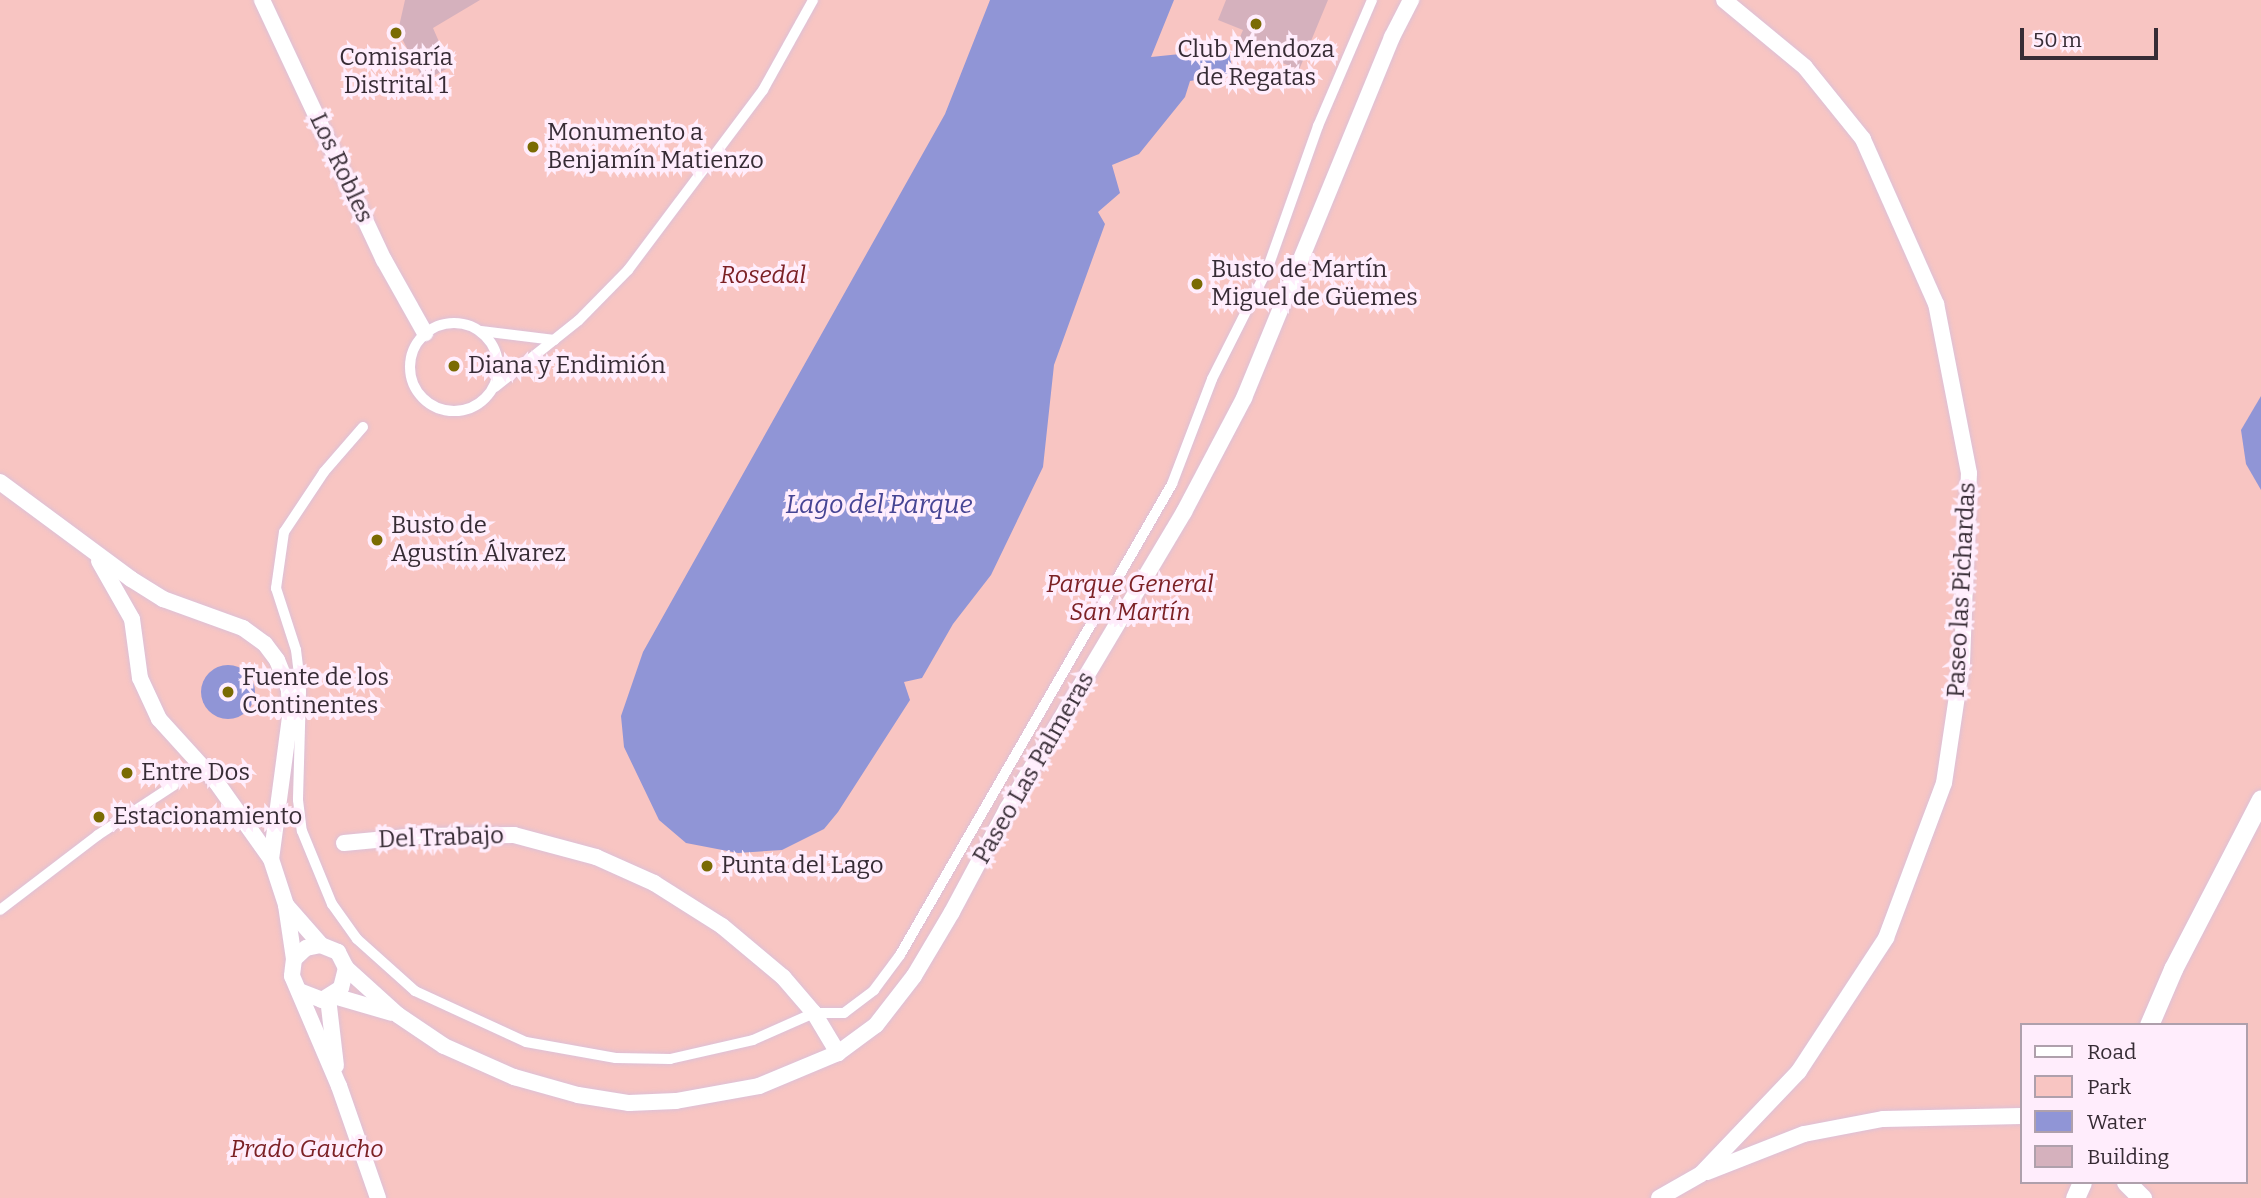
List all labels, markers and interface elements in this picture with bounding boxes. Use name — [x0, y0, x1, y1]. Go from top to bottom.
scale bar — [2023, 14, 2161, 58]
marker: Club Mendoza de Regatas — [1248, 16, 1264, 32]
marker: Comisaría Distrital 1 — [388, 25, 404, 41]
text: 50 m — [2033, 27, 2082, 53]
place label: Club Mendoza de Regatas — [1177, 36, 1335, 92]
place label: Comisaría Distrital 1 — [339, 44, 453, 100]
street label: Los Robles — [303, 109, 379, 227]
place label: Monumento a Benjamín Matienzo — [547, 119, 764, 175]
marker: Monumento a Benjamín Matienzo — [525, 139, 541, 155]
place label: Busto de Martín Miguel de Güemes — [1211, 256, 1418, 312]
park label: Rosedal — [720, 262, 806, 290]
marker: Busto de Martín Miguel de Güemes — [1189, 276, 1205, 292]
place label: Diana y Endimión — [468, 352, 666, 380]
marker: Diana y Endimión — [446, 358, 462, 374]
street label: Paseo las Pichardas — [1942, 482, 1982, 698]
water label: Lago del Parque — [785, 489, 973, 521]
place label: Busto de Agustín Álvarez — [391, 512, 566, 568]
marker: Busto de Agustín Álvarez — [369, 532, 385, 548]
park label: Parque General San Martín — [1046, 571, 1214, 627]
place label: Fuente de los Continentes — [242, 664, 389, 720]
street label: Paseo Las Palmeras — [967, 667, 1101, 869]
marker: Fuente de los Continentes — [220, 684, 236, 700]
place label: Entre Dos — [141, 759, 250, 787]
marker: Entre Dos — [119, 765, 135, 781]
place label: Estacionamiento — [113, 803, 302, 831]
marker: Estacionamiento — [91, 809, 107, 825]
street label: Del Trabajo — [378, 821, 504, 855]
place label: Punta del Lago — [721, 852, 883, 880]
marker: Punta del Lago — [699, 858, 715, 874]
legend — [2020, 1023, 2247, 1184]
text: Road — [2087, 1039, 2136, 1065]
text: Park — [2087, 1074, 2131, 1100]
text: Water — [2087, 1109, 2146, 1135]
park label: Prado Gaucho — [230, 1136, 384, 1164]
text: Building — [2087, 1144, 2169, 1170]

